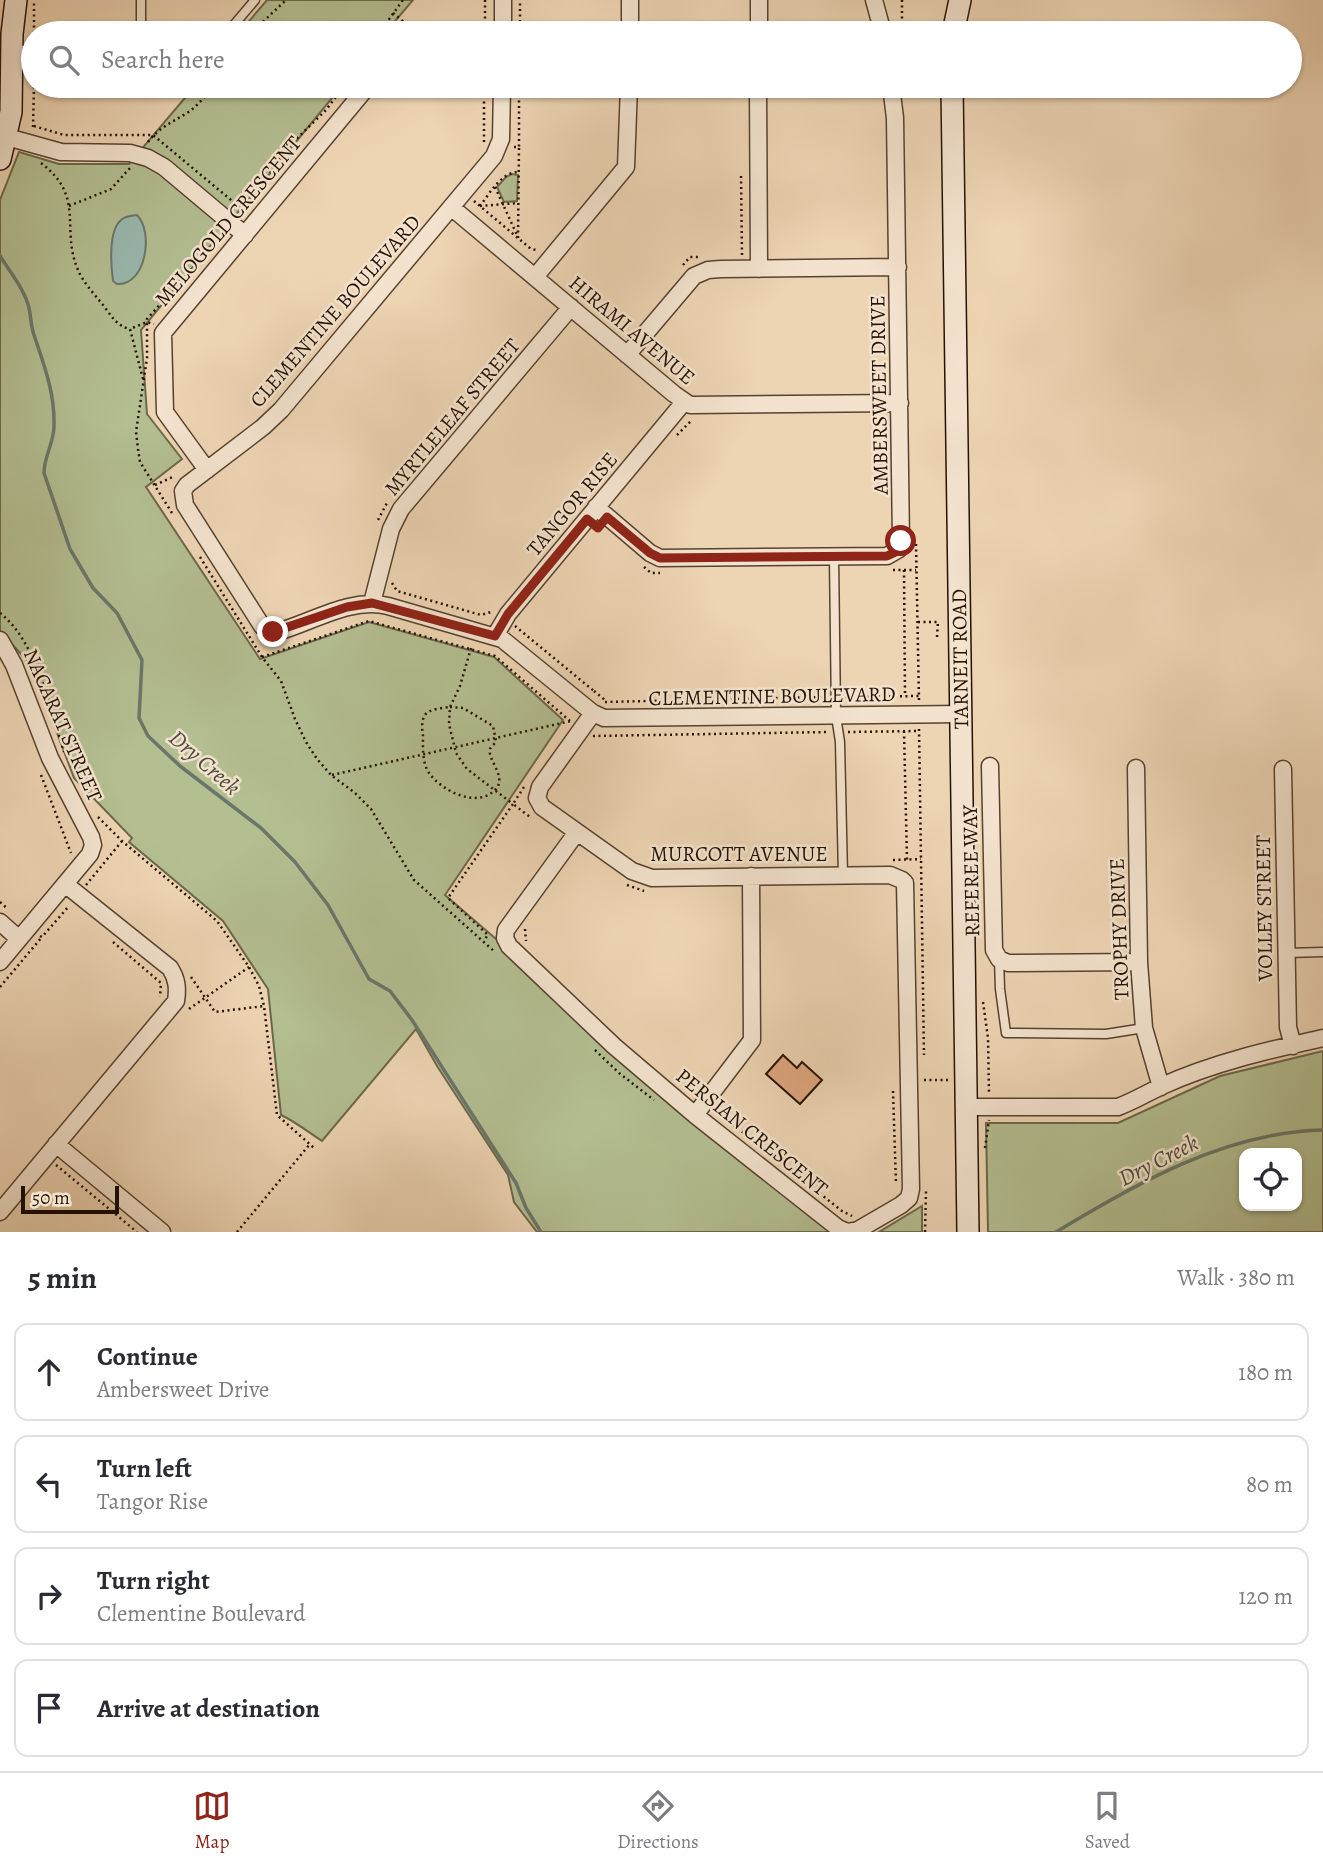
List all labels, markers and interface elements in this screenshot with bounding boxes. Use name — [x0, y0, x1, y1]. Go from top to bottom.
search box — [21, 21, 1302, 98]
icon: search — [45, 41, 83, 79]
text: Search here — [101, 42, 225, 77]
street label: MELOGOLD CRESCENT — [148, 130, 308, 312]
street label: CLEMENTINE BOULEVARD — [243, 209, 427, 413]
street label: HIRAMI AVENUE — [563, 269, 701, 391]
street label: AMBERSWEET DRIVE — [863, 295, 895, 496]
street label: MYRTLELEAF STREET — [378, 332, 526, 502]
street label: TANGOR RISE — [520, 446, 624, 562]
route start — [885, 525, 916, 556]
street label: TARNEIT ROAD — [945, 589, 975, 729]
route end — [257, 616, 288, 647]
street label: NACARAT STREET — [17, 644, 109, 806]
street label: CLEMENTINE BOULEVARD — [648, 680, 896, 712]
water label: Dry Creek — [162, 723, 247, 802]
street label: REFEREE WAY — [956, 804, 986, 937]
street label: VOLLEY STREET — [1249, 834, 1279, 982]
street label: MURCOTT AVENUE — [650, 840, 828, 868]
street label: TROPHY DRIVE — [1103, 858, 1135, 1000]
street label: PERSIAN CRESCENT — [670, 1062, 834, 1202]
water label: Dry Creek — [1113, 1127, 1203, 1194]
map controls — [1239, 1148, 1302, 1211]
button: locate — [1239, 1148, 1302, 1211]
scale bar — [21, 1183, 119, 1215]
text: 50 m — [32, 1185, 70, 1211]
text: 5 min — [28, 1258, 97, 1298]
text: Walk · 380 m — [1177, 1262, 1295, 1293]
text: Continue — [97, 1339, 198, 1374]
icon: ahead — [30, 1353, 68, 1391]
text: 180 m — [1238, 1357, 1293, 1388]
text: Ambersweet Drive — [97, 1374, 269, 1405]
text: Turn left — [97, 1451, 192, 1486]
icon: left — [30, 1465, 68, 1503]
text: 80 m — [1246, 1469, 1293, 1500]
text: Tangor Rise — [97, 1486, 208, 1517]
text: Turn right — [97, 1563, 210, 1598]
icon: right — [30, 1577, 68, 1615]
text: 120 m — [1238, 1581, 1293, 1612]
text: Clementine Boulevard — [97, 1598, 306, 1629]
icon: arrive — [30, 1689, 68, 1727]
text: Arrive at destination — [97, 1691, 320, 1726]
tab: Map — [193, 1787, 231, 1855]
tab: Directions — [617, 1787, 699, 1855]
tab: Saved — [1085, 1787, 1130, 1855]

